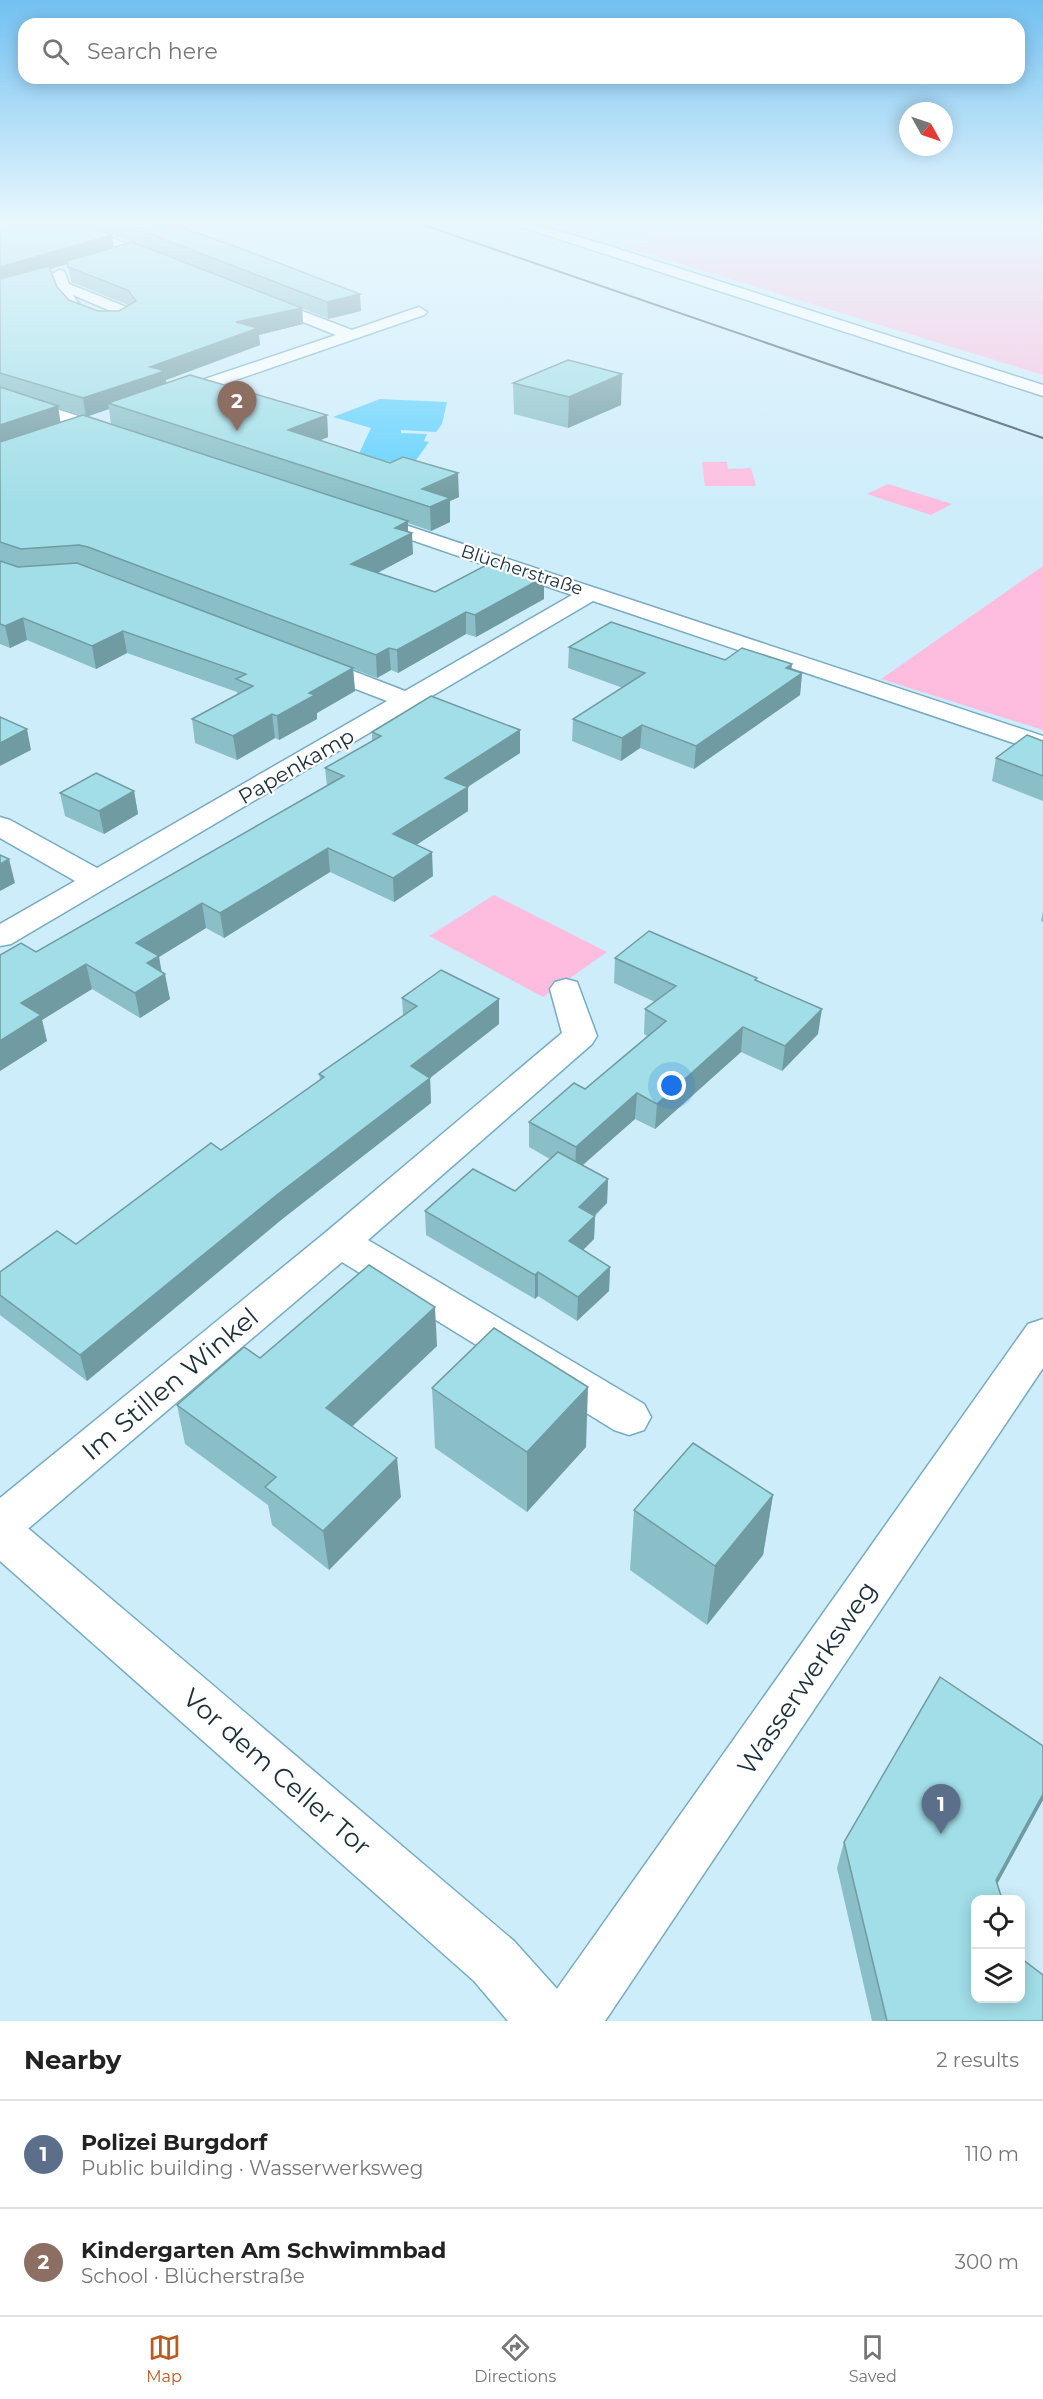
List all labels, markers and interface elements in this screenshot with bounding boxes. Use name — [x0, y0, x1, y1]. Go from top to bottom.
search box — [18, 18, 1025, 84]
icon: search — [39, 35, 72, 68]
text: Search here — [87, 38, 218, 65]
north arrow — [899, 102, 953, 156]
pin: 2 — [218, 382, 256, 431]
street label: Blücherstraße — [458, 540, 586, 600]
street label: Papenkamp — [234, 723, 358, 809]
your location — [657, 1071, 686, 1100]
street label: Im Stillen Winkel — [75, 1301, 265, 1467]
street label: Wasserwerksweg — [730, 1575, 884, 1781]
street label: Vor dem Celler Tor — [176, 1682, 378, 1862]
pin: 1 — [922, 1784, 960, 1834]
map controls — [971, 1895, 1025, 2003]
button: locate — [971, 1895, 1025, 1949]
button: layers — [971, 1949, 1025, 2003]
text: Nearby — [24, 2044, 121, 2076]
text: 2 results — [936, 2048, 1019, 2072]
text: Polizei Burgdorf — [81, 2129, 267, 2156]
text: 1 — [40, 2142, 47, 2166]
text: 110 m — [965, 2142, 1019, 2166]
text: Public building · Wasserwerksweg — [81, 2156, 423, 2180]
text: Kindergarten Am Schwimmbad — [81, 2237, 446, 2264]
text: 2 — [38, 2250, 49, 2274]
text: 300 m — [955, 2250, 1019, 2274]
text: School · Blücherstraße — [81, 2264, 305, 2288]
tab: Map — [146, 2331, 182, 2386]
tab: Directions — [474, 2331, 556, 2386]
tab: Saved — [849, 2331, 897, 2386]

